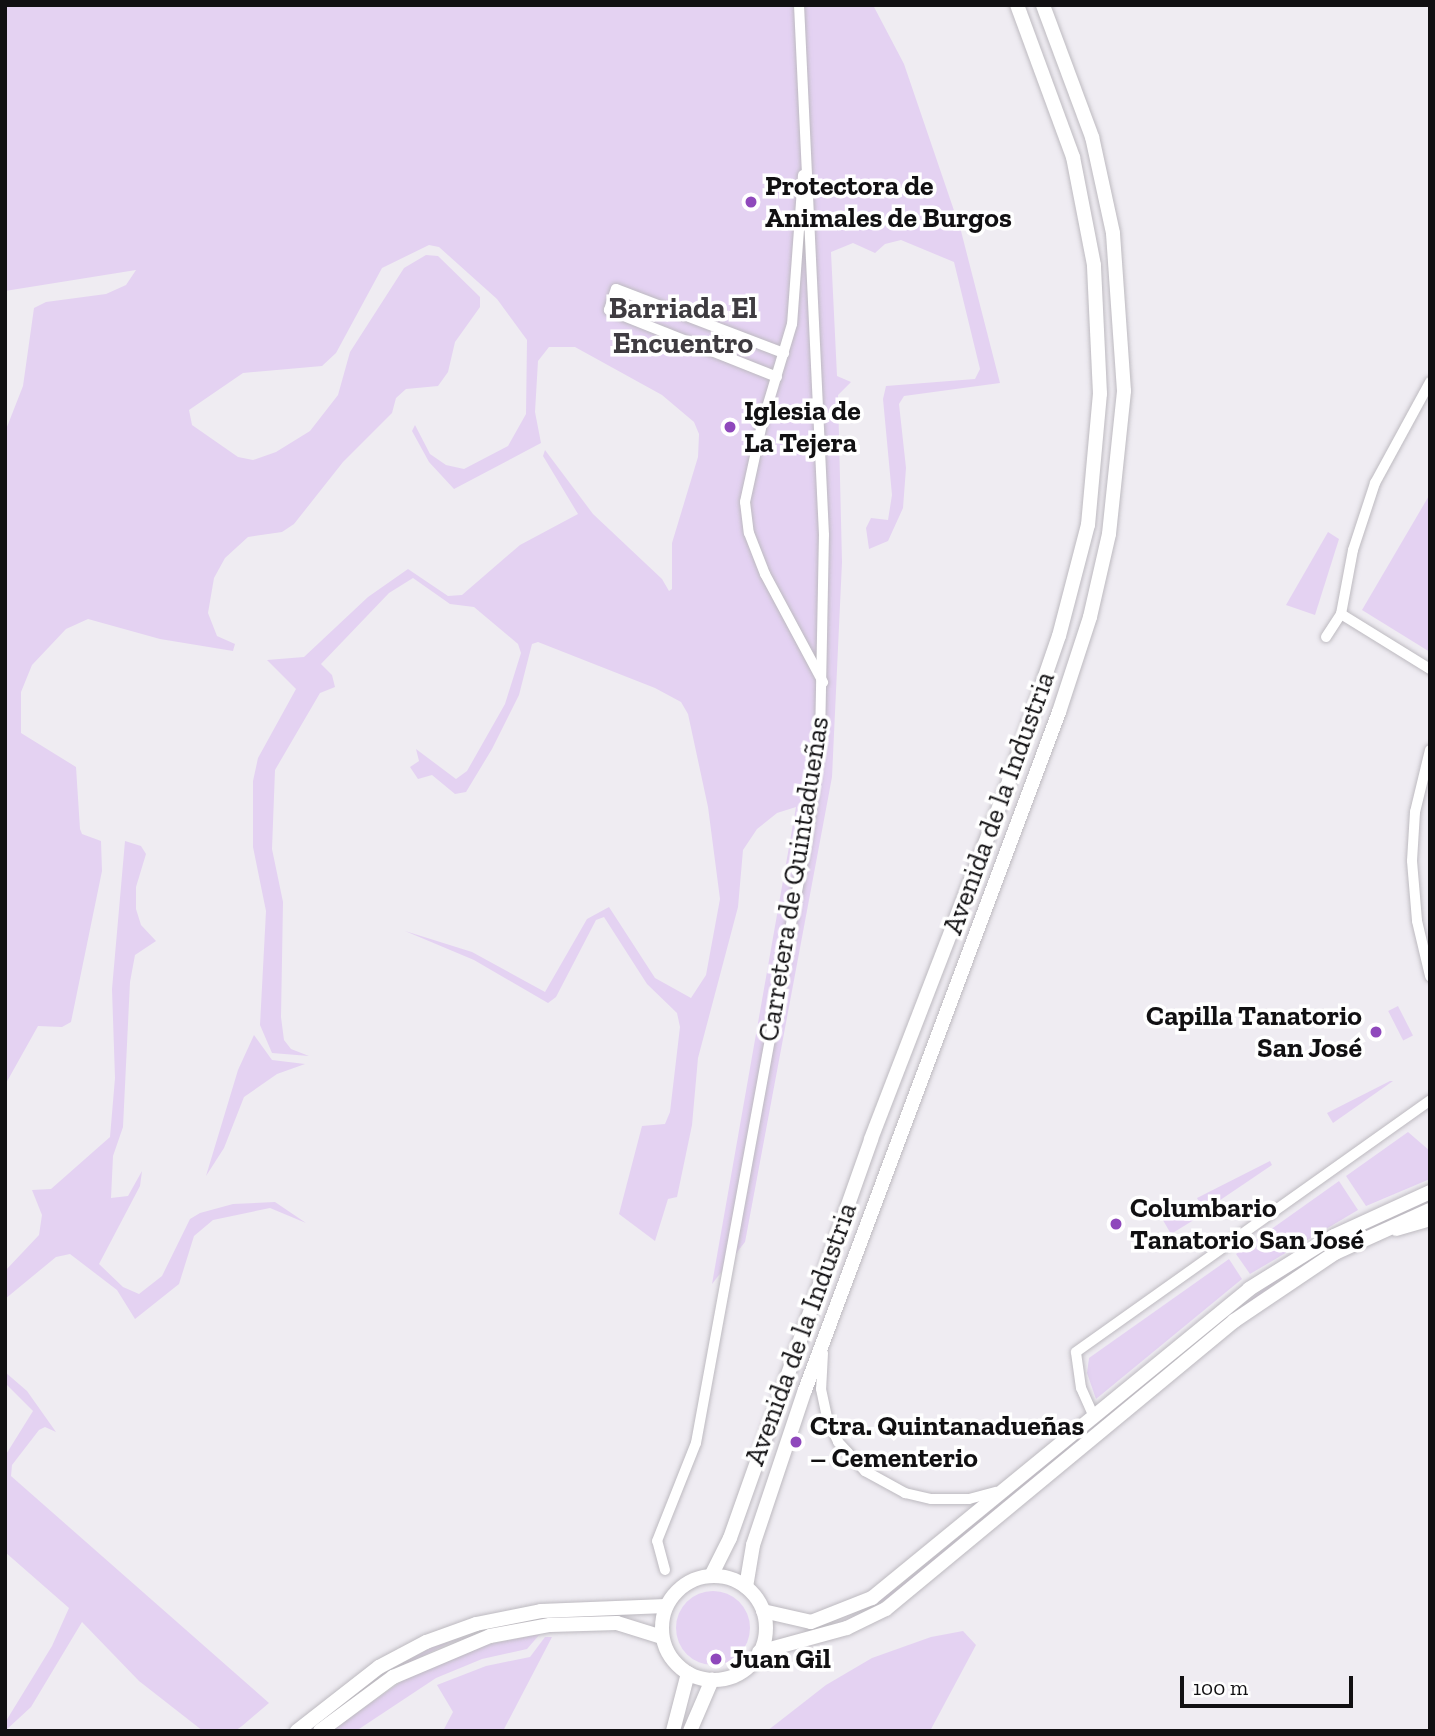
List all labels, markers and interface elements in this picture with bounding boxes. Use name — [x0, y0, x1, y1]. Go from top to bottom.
place label: Protectora de Animales de Burgos — [765, 169, 1012, 235]
marker: Protectora de Animales de Burgos — [743, 194, 759, 210]
district label: Barriada El Encuentro — [609, 290, 757, 360]
place label: Iglesia de La Tejera — [744, 394, 861, 460]
marker: Iglesia de La Tejera — [722, 419, 738, 435]
street label: Avenida de la Industria — [936, 667, 1062, 939]
street label: Carretera de Quintadueñas — [752, 714, 836, 1044]
place label: Capilla Tanatorio San José — [1146, 999, 1362, 1065]
marker: Capilla Tanatorio San José — [1368, 1024, 1384, 1040]
place label: Columbario Tanatorio San José — [1130, 1191, 1365, 1257]
street label: Avenida de la Industria — [738, 1198, 864, 1470]
marker: Columbario Tanatorio San José — [1108, 1216, 1124, 1232]
place label: Ctra. Quintanadueñas – Cementerio — [810, 1409, 1084, 1475]
marker: Ctra. Quintanadueñas – Cementerio — [788, 1434, 804, 1450]
place label: Juan Gil — [730, 1642, 831, 1676]
marker: Juan Gil — [708, 1651, 724, 1667]
scale bar — [1183, 1662, 1356, 1706]
text: 100 m — [1193, 1675, 1248, 1700]

